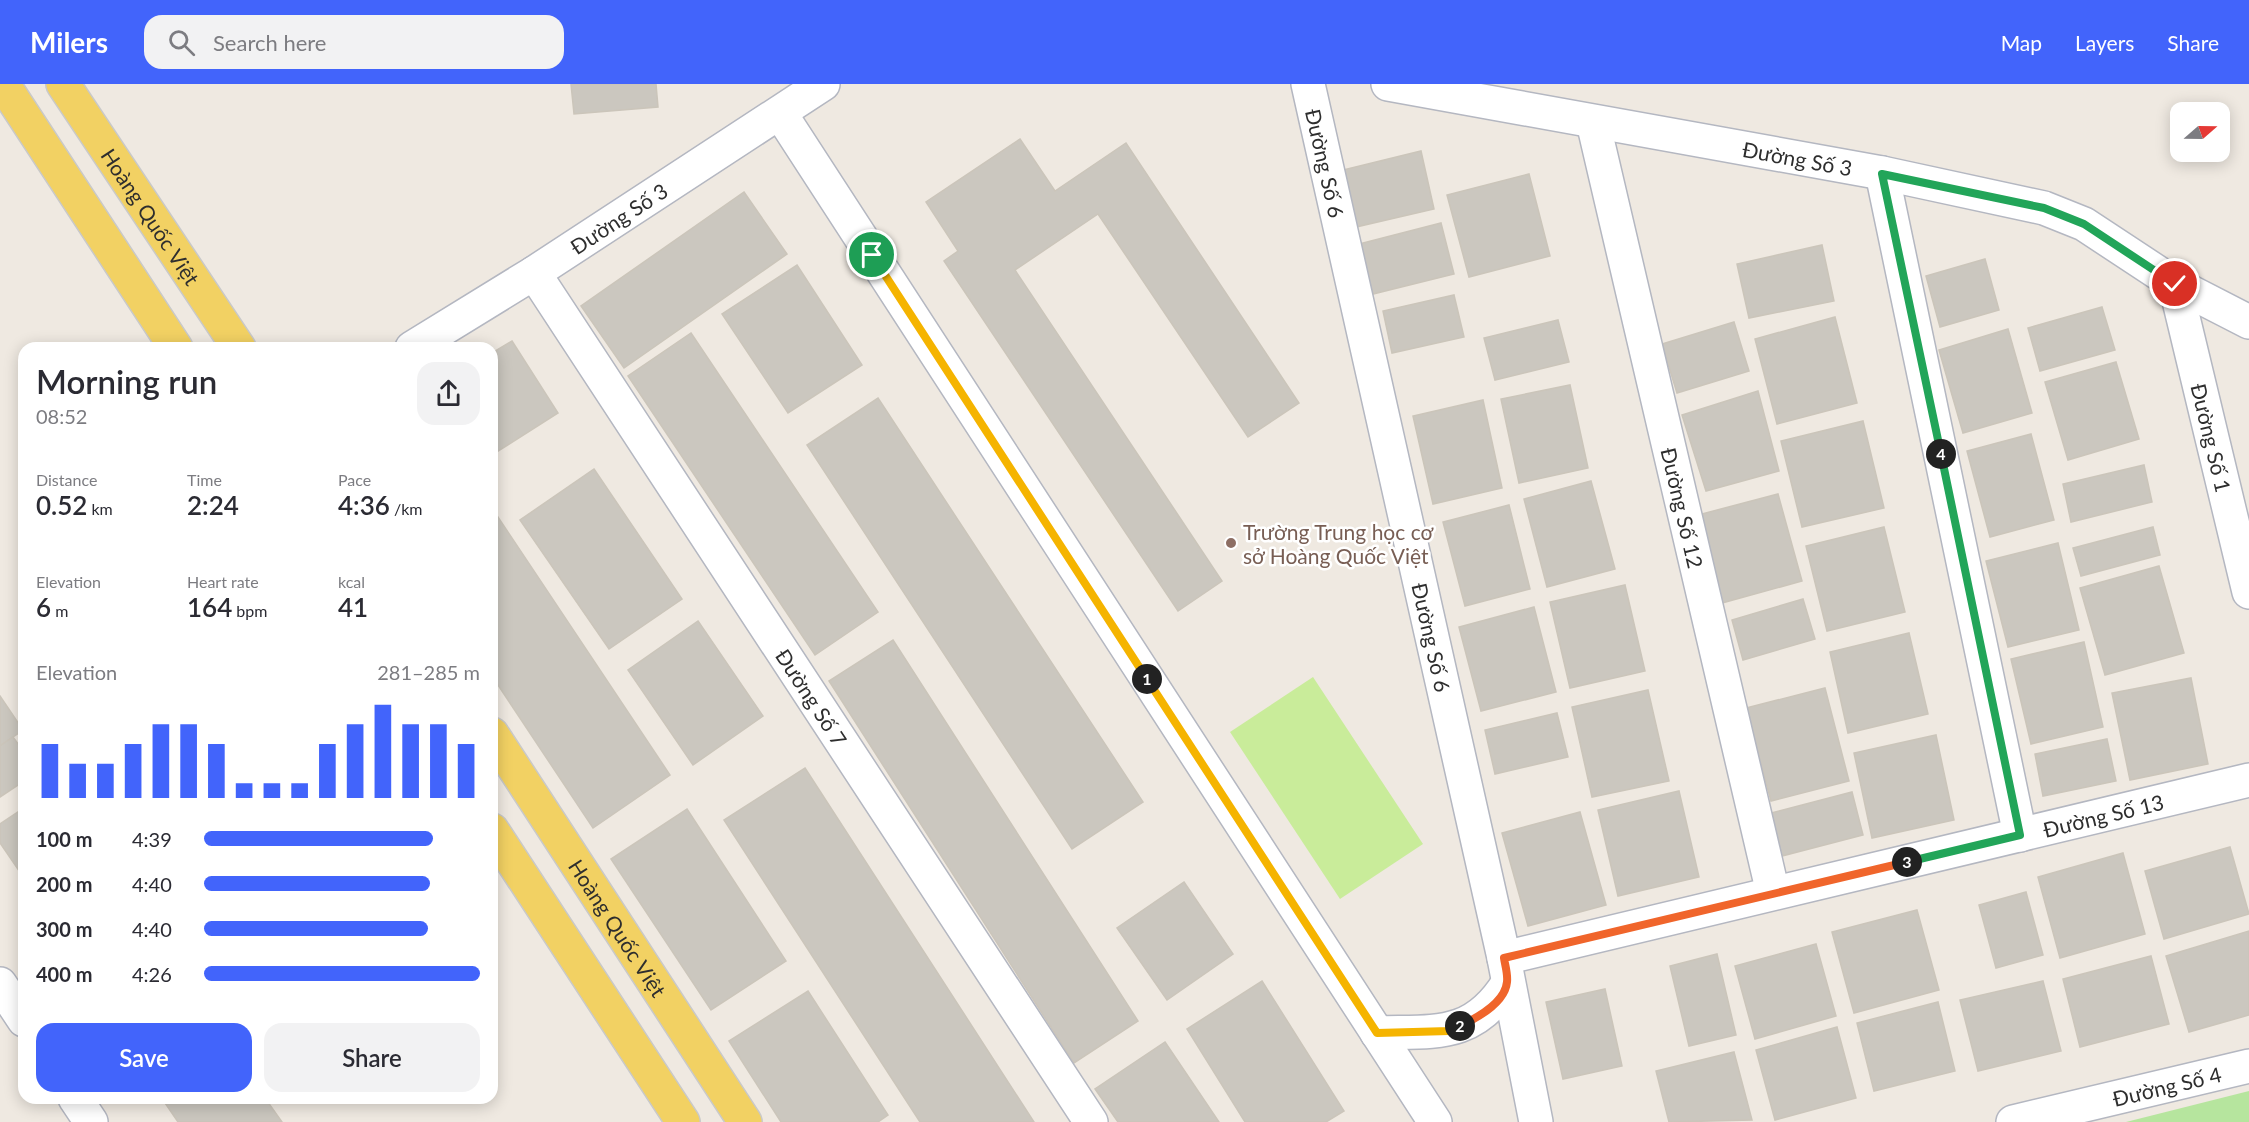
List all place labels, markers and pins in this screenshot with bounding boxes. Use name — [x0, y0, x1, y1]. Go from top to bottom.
pin — [846, 229, 897, 280]
pin — [2149, 258, 2200, 309]
pin: 4 — [1926, 439, 1956, 469]
place label: Trường Trung học cơ sở Hoàng Quốc Việt — [1243, 519, 1435, 568]
marker: Trường Trung học cơ sở Hoàng Quốc Việt — [1224, 536, 1238, 550]
pin: 1 — [1132, 664, 1162, 694]
pin: 3 — [1892, 847, 1922, 877]
pin: 2 — [1445, 1011, 1475, 1041]

